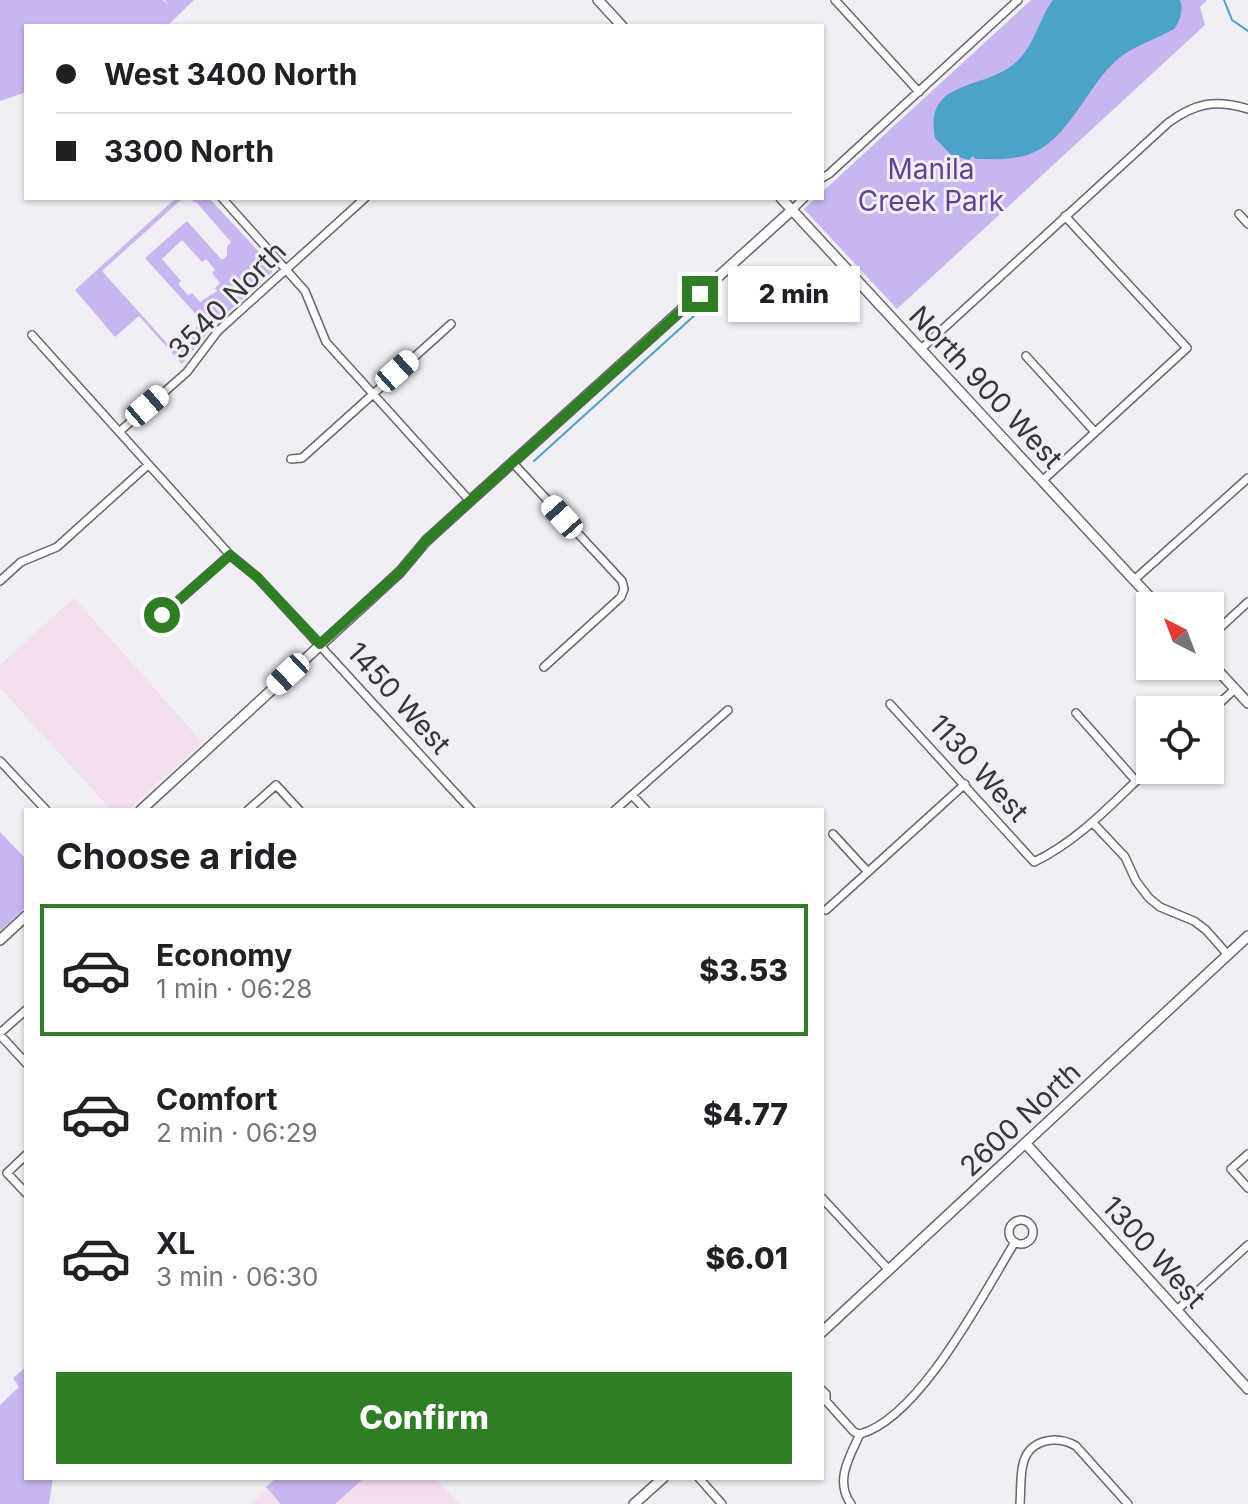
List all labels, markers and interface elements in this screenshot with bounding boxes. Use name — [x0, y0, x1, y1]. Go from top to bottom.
text: West 3400 North — [104, 56, 357, 92]
text: 3300 North — [104, 133, 274, 169]
park label: Manila Creek Park — [858, 152, 1004, 218]
street label: 3540 North — [161, 234, 293, 366]
callout: 2 min — [728, 266, 860, 322]
route end — [682, 276, 718, 312]
text: 2 min — [759, 278, 829, 309]
street label: North 900 West — [902, 299, 1070, 475]
car — [371, 346, 423, 396]
car — [121, 381, 173, 431]
car — [537, 491, 587, 543]
north arrow — [1136, 592, 1224, 680]
map controls — [1136, 592, 1224, 784]
route start — [144, 597, 180, 633]
street label: 1450 West — [340, 635, 458, 761]
car — [262, 649, 314, 699]
button: locate — [1136, 696, 1224, 784]
street label: 1130 West — [922, 708, 1036, 828]
text: Choose a ride — [56, 834, 298, 878]
icon: car — [60, 934, 132, 1006]
text: Economy — [156, 937, 292, 973]
text: $3.53 — [699, 952, 788, 988]
text: 1 min · 06:28 — [156, 973, 312, 1004]
street label: 2600 North — [953, 1055, 1087, 1183]
icon: car — [60, 1078, 132, 1150]
text: Comfort — [156, 1081, 277, 1117]
text: $4.77 — [703, 1096, 788, 1132]
text: 2 min · 06:29 — [156, 1117, 318, 1148]
street label: 1300 West — [1095, 1189, 1213, 1315]
icon: car — [60, 1222, 132, 1294]
text: XL — [156, 1225, 195, 1261]
text: $6.01 — [706, 1240, 788, 1276]
text: 3 min · 06:30 — [156, 1261, 318, 1292]
button: Confirm — [56, 1372, 792, 1464]

